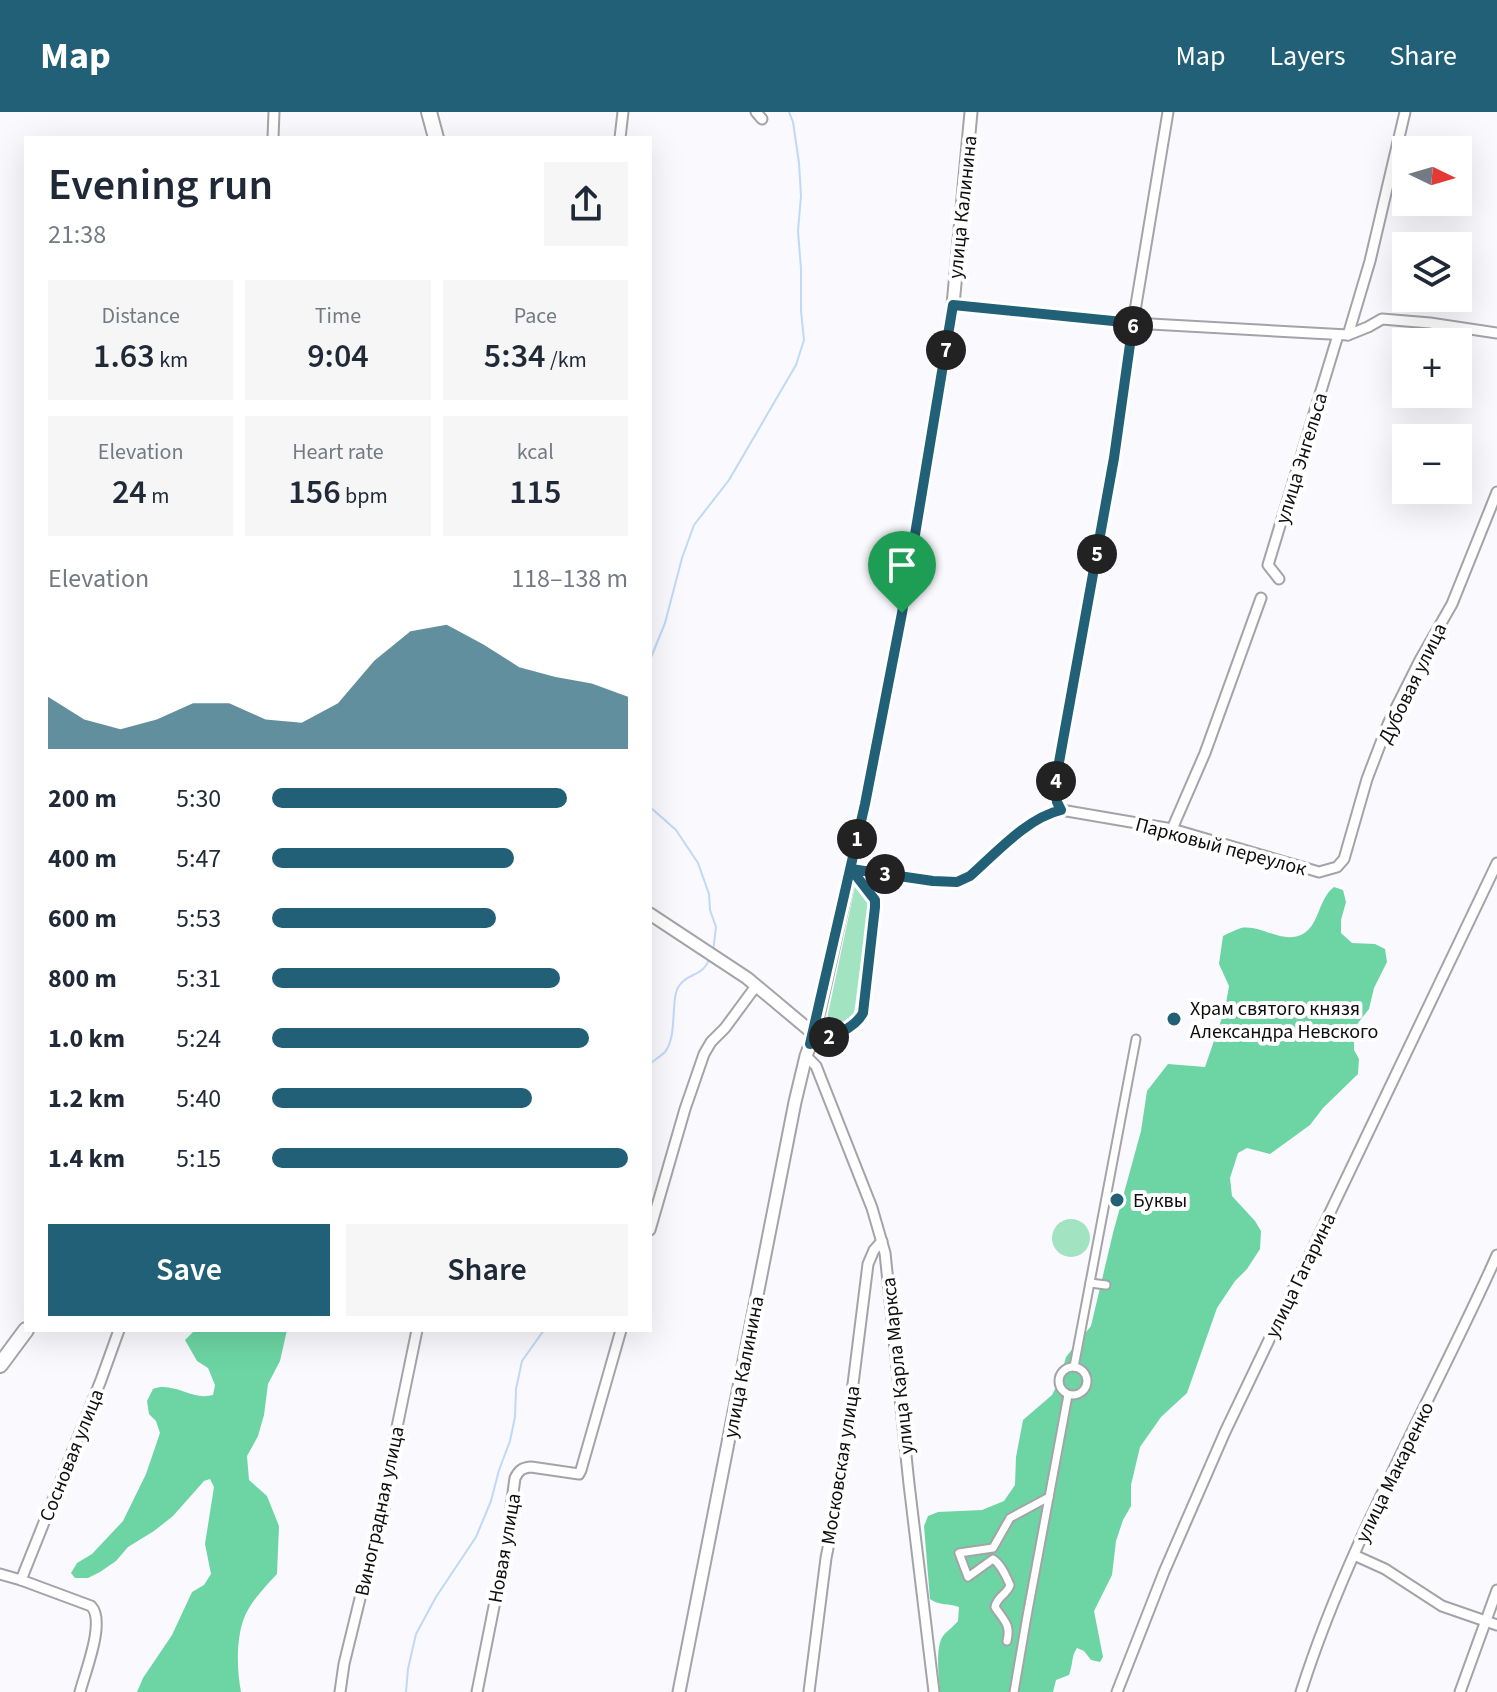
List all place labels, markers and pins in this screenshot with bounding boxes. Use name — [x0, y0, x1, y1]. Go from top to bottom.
pin: 6 — [1113, 306, 1153, 346]
pin: 7 — [926, 330, 966, 370]
pin — [868, 531, 936, 613]
pin: 5 — [1077, 534, 1117, 574]
pin: 4 — [1036, 761, 1076, 801]
pin: 1 — [837, 819, 877, 859]
pin: 3 — [865, 854, 905, 894]
place label: Храм святого князя Александра Невского — [1190, 995, 1378, 1046]
marker: Храм святого князя Александра Невского — [1165, 1010, 1183, 1028]
pin: 2 — [809, 1017, 849, 1057]
place label: Буквы — [1133, 1187, 1187, 1215]
marker: Буквы — [1108, 1191, 1126, 1209]

